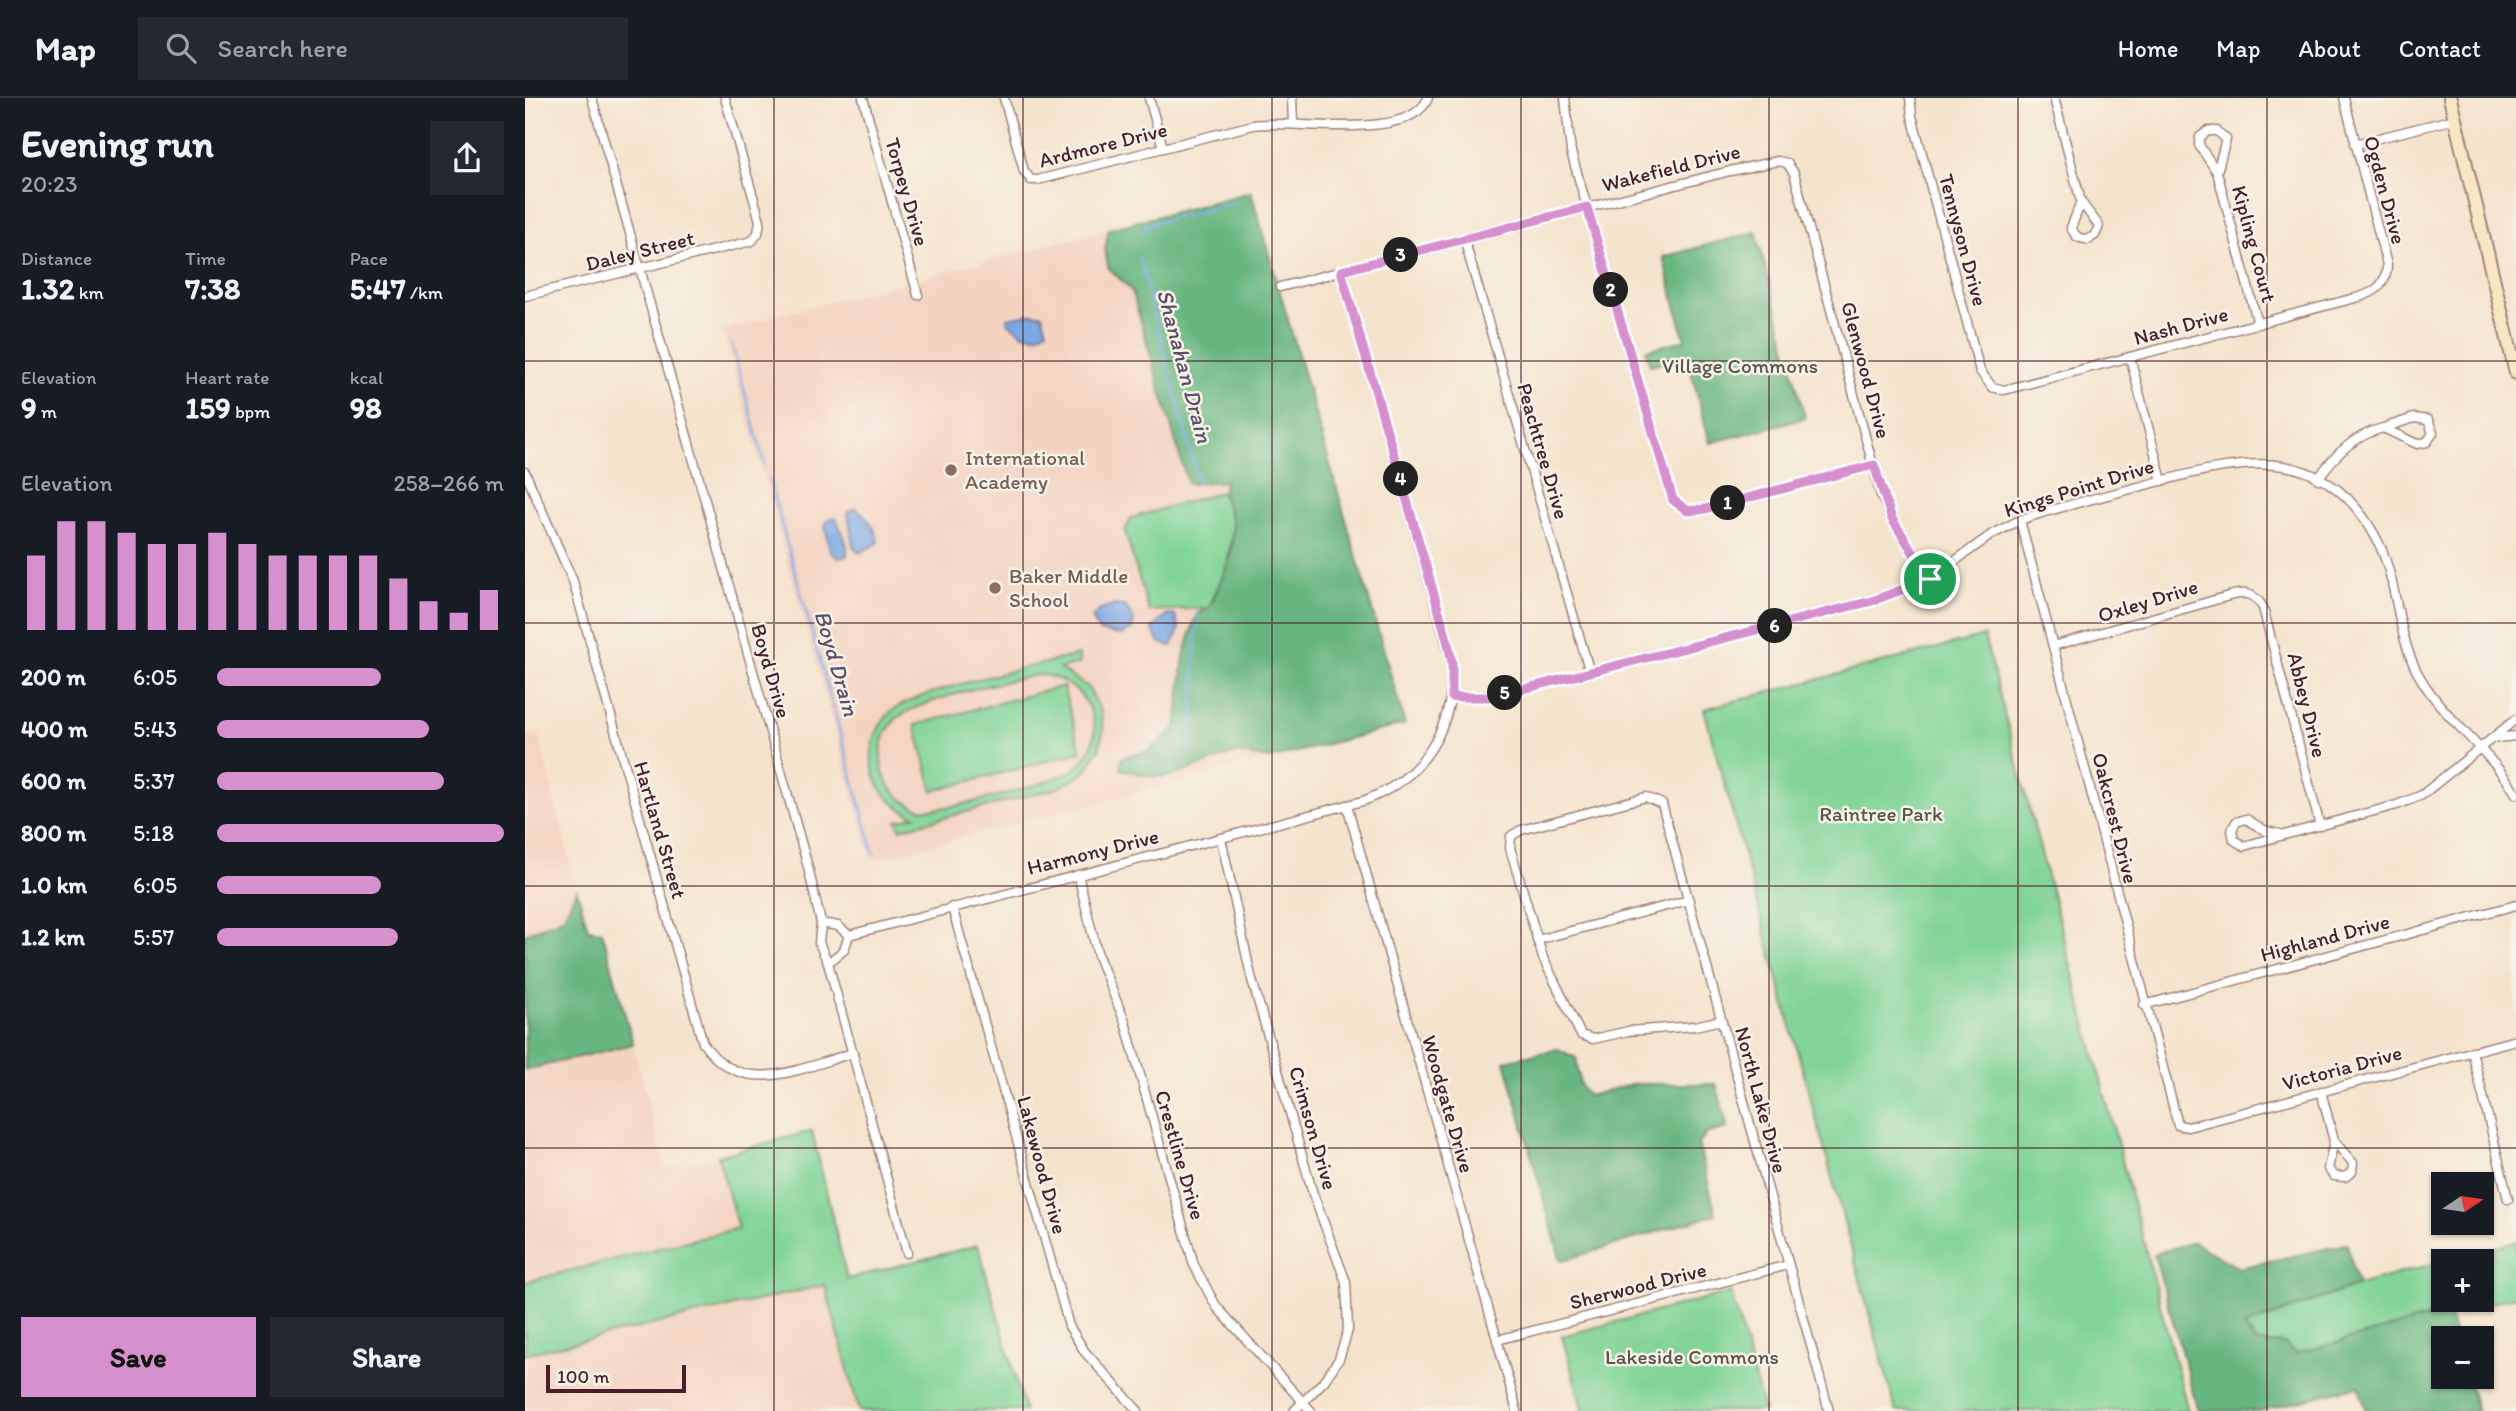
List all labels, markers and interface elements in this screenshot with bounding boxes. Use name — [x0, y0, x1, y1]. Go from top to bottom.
search box — [138, 17, 628, 80]
text: Map — [35, 29, 96, 68]
icon: search — [162, 29, 200, 67]
text: Search here — [218, 32, 348, 64]
text: Home — [2118, 34, 2178, 63]
text: Map — [2216, 34, 2260, 63]
text: About — [2298, 34, 2361, 63]
text: Contact — [2399, 34, 2481, 63]
street label: Ardmore Drive — [1036, 116, 1170, 173]
text: Evening run — [21, 121, 214, 167]
button: share — [430, 121, 504, 195]
street label: Ogden Drive — [2359, 133, 2412, 247]
street label: Torpey Drive — [880, 135, 935, 249]
street label: Wakefield Drive — [1599, 138, 1743, 197]
text: 20:23 — [21, 170, 78, 198]
street label: Tennyson Drive — [1934, 171, 1993, 309]
street label: Kipling Court — [2227, 183, 2282, 305]
street label: Daley Street — [583, 225, 697, 276]
pin: 3 — [1383, 238, 1419, 272]
text: 3 — [1395, 243, 1406, 266]
text: Distance — [21, 247, 92, 270]
text: Time — [185, 247, 226, 270]
text: Pace — [350, 247, 388, 270]
text: 1.32 — [21, 270, 74, 307]
text: 7:38 — [185, 270, 240, 307]
text: 5:47 — [350, 270, 406, 307]
pin: 2 — [1593, 272, 1629, 308]
text: 2 — [1606, 278, 1616, 301]
text: km — [74, 281, 104, 304]
text: /km — [406, 281, 443, 304]
water label: Shanahan Drain — [1151, 286, 1219, 447]
street label: Glenwood Drive — [1836, 299, 1897, 441]
street label: Nash Drive — [2131, 301, 2231, 350]
park label: Village Commons — [1662, 353, 1818, 378]
text: Elevation — [21, 366, 97, 389]
text: Heart rate — [185, 366, 269, 389]
text: kcal — [350, 366, 383, 389]
street label: Peachtree Drive — [1512, 380, 1575, 522]
text: 9 — [21, 389, 37, 426]
text: 159 — [185, 389, 231, 426]
text: 98 — [350, 389, 382, 426]
text: m — [37, 400, 57, 423]
text: bpm — [231, 400, 270, 423]
place label: International Academy — [965, 445, 1085, 494]
street label: Kings Point Drive — [2001, 453, 2157, 522]
marker: International Academy — [943, 462, 959, 478]
pin: 4 — [1383, 462, 1419, 496]
text: 4 — [1395, 467, 1406, 490]
text: Elevation — [21, 469, 112, 497]
text: 258–266 m — [393, 469, 504, 497]
pin: 1 — [1711, 486, 1745, 520]
text: 1 — [1723, 491, 1732, 514]
pin — [1900, 549, 1960, 609]
icon: arrive — [1911, 560, 1949, 598]
place label: Baker Middle School — [1009, 563, 1128, 612]
street label: Oxley Drive — [2095, 573, 2201, 628]
marker: Baker Middle School — [987, 580, 1003, 596]
water label: Boyd Drain — [809, 607, 865, 719]
pin: 6 — [1757, 608, 1793, 644]
text: 6 — [1769, 614, 1780, 637]
street label: Boyd Drive — [746, 621, 797, 721]
street label: Abbey Drive — [2282, 650, 2333, 760]
text: 200 m — [21, 663, 86, 691]
text: 6:05 — [133, 663, 177, 691]
pin: 5 — [1487, 676, 1523, 710]
text: 5 — [1500, 681, 1509, 704]
text: 400 m — [21, 715, 88, 743]
text: 5:43 — [133, 715, 177, 743]
street label: Oakcrest Drive — [2087, 750, 2144, 886]
street label: Hartland Street — [629, 758, 692, 902]
text: 600 m — [21, 767, 86, 795]
text: 5:37 — [133, 767, 175, 795]
park label: Raintree Park — [1819, 801, 1943, 826]
text: 800 m — [21, 819, 86, 847]
text: 5:18 — [133, 819, 174, 847]
street label: Harmony Drive — [1024, 823, 1161, 880]
text: 1.0 km — [21, 871, 87, 899]
text: 6:05 — [133, 871, 177, 899]
street label: Highland Drive — [2257, 908, 2392, 967]
text: 1.2 km — [21, 923, 85, 951]
text: 5:57 — [133, 923, 174, 951]
street label: North Lake Drive — [1730, 1024, 1793, 1176]
street label: Woodgate Drive — [1417, 1032, 1480, 1176]
street label: Victoria Drive — [2279, 1040, 2404, 1095]
street label: Crimson Drive — [1284, 1063, 1343, 1193]
street label: Crestline Drive — [1150, 1087, 1211, 1223]
street label: Lakewood Drive — [1012, 1093, 1073, 1237]
north arrow — [2431, 1172, 2494, 1236]
map controls — [2431, 1172, 2494, 1389]
button: + — [2431, 1249, 2494, 1312]
street label: Sherwood Drive — [1567, 1256, 1709, 1315]
button: Save — [21, 1317, 256, 1397]
button: Share — [270, 1317, 504, 1397]
button: − — [2431, 1326, 2494, 1389]
park label: Lakeside Commons — [1605, 1344, 1779, 1369]
scale bar — [546, 1362, 686, 1394]
text: 100 m — [557, 1365, 609, 1388]

